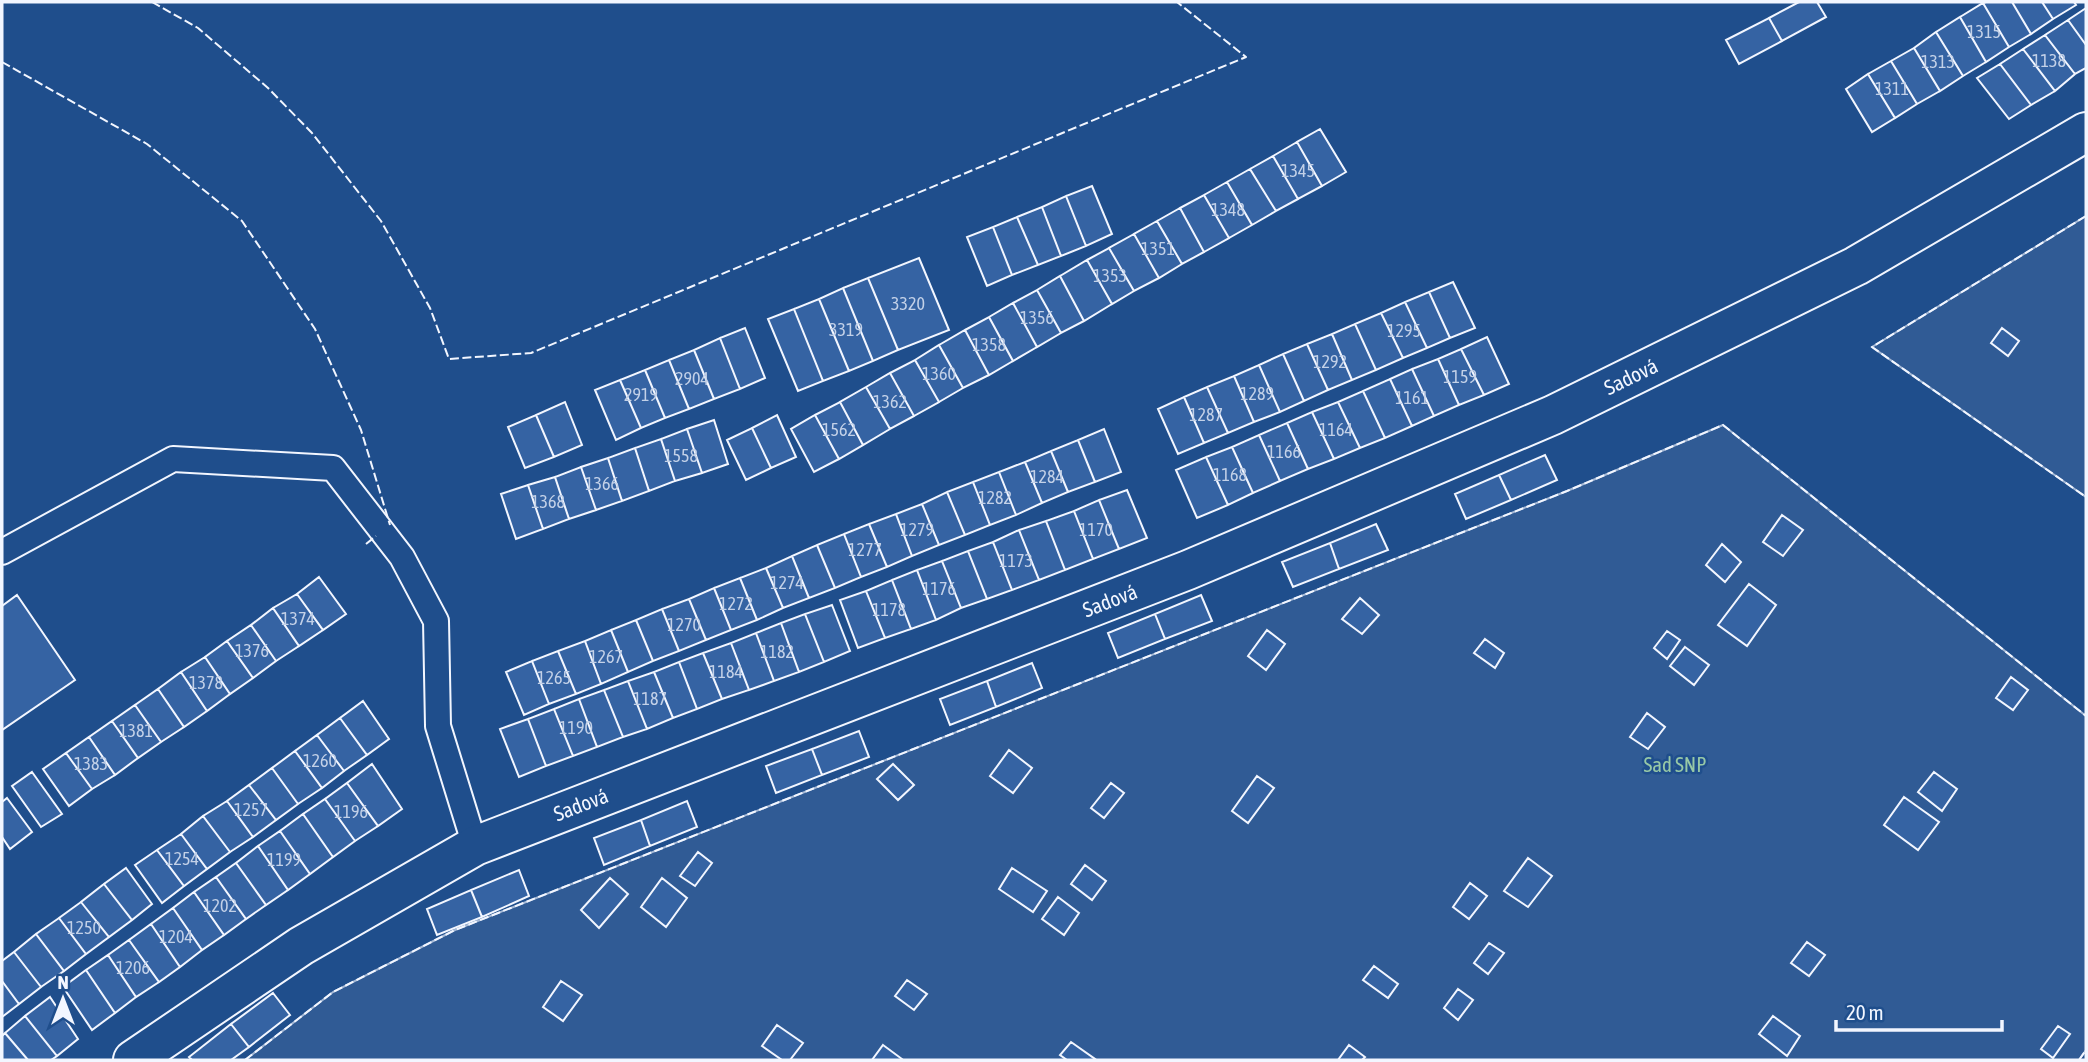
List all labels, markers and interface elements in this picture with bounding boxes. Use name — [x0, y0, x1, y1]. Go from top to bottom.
house number: 1315 — [1967, 21, 2001, 42]
house number: 1138 — [2032, 50, 2066, 71]
house number: 1313 — [1921, 51, 1955, 72]
house number: 1311 — [1875, 78, 1909, 99]
house number: 1345 — [1281, 160, 1315, 181]
house number: 1348 — [1211, 199, 1245, 220]
house number: 1351 — [1141, 238, 1175, 259]
house number: 1353 — [1093, 265, 1127, 286]
house number: 3320 — [891, 293, 925, 314]
house number: 1356 — [1020, 307, 1054, 328]
house number: 3319 — [829, 319, 863, 340]
house number: 1295 — [1387, 320, 1421, 341]
house number: 1358 — [972, 334, 1006, 355]
house number: 1292 — [1313, 351, 1347, 372]
street label: Sadová — [1600, 353, 1661, 399]
house number: 1360 — [922, 363, 956, 384]
house number: 1159 — [1443, 366, 1477, 387]
house number: 2904 — [675, 368, 709, 389]
house number: 1289 — [1240, 383, 1274, 404]
house number: 2919 — [624, 384, 658, 405]
house number: 1161 — [1395, 387, 1429, 408]
house number: 1362 — [873, 391, 907, 412]
house number: 1287 — [1189, 404, 1223, 425]
house number: 1562 — [822, 419, 856, 440]
house number: 1164 — [1319, 419, 1353, 440]
house number: 1166 — [1267, 441, 1301, 462]
house number: 1558 — [664, 445, 698, 466]
house number: 1168 — [1213, 464, 1247, 485]
house number: 1284 — [1030, 466, 1064, 487]
house number: 1366 — [585, 473, 619, 494]
house number: 1282 — [978, 487, 1012, 508]
house number: 1368 — [531, 491, 565, 512]
house number: 1279 — [900, 519, 934, 540]
house number: 1170 — [1079, 519, 1113, 540]
house number: 1277 — [848, 539, 882, 560]
house number: 1173 — [999, 550, 1033, 571]
house number: 1274 — [770, 572, 804, 593]
house number: 1176 — [922, 578, 956, 599]
street label: Sadová — [1079, 579, 1140, 621]
house number: 1272 — [719, 593, 753, 614]
house number: 1178 — [872, 599, 906, 620]
house number: 1374 — [281, 608, 315, 629]
house number: 1270 — [667, 614, 701, 635]
house number: 1376 — [235, 640, 269, 661]
house number: 1182 — [760, 641, 794, 662]
house number: 1267 — [589, 646, 623, 667]
house number: 1184 — [709, 661, 743, 682]
house number: 1265 — [537, 667, 571, 688]
house number: 1378 — [189, 672, 223, 693]
house number: 1187 — [633, 688, 667, 709]
house number: 1190 — [559, 717, 593, 738]
house number: 1381 — [119, 720, 153, 741]
house number: 1260 — [303, 750, 337, 771]
park label: Sad SNP — [1644, 752, 1706, 776]
house number: 1383 — [74, 753, 108, 774]
street label: Sadová — [550, 783, 611, 825]
house number: 1257 — [234, 799, 268, 820]
house number: 1196 — [334, 801, 368, 822]
house number: 1254 — [165, 848, 199, 869]
house number: 1199 — [267, 849, 301, 870]
house number: 1202 — [203, 895, 237, 916]
house number: 1250 — [67, 917, 101, 938]
house number: 1204 — [159, 926, 193, 947]
house number: 1206 — [116, 957, 150, 978]
north arrow — [28, 964, 98, 1034]
text: N — [57, 971, 69, 993]
scale bar — [1836, 988, 2002, 1032]
text: 20 m — [1846, 1000, 1884, 1024]

